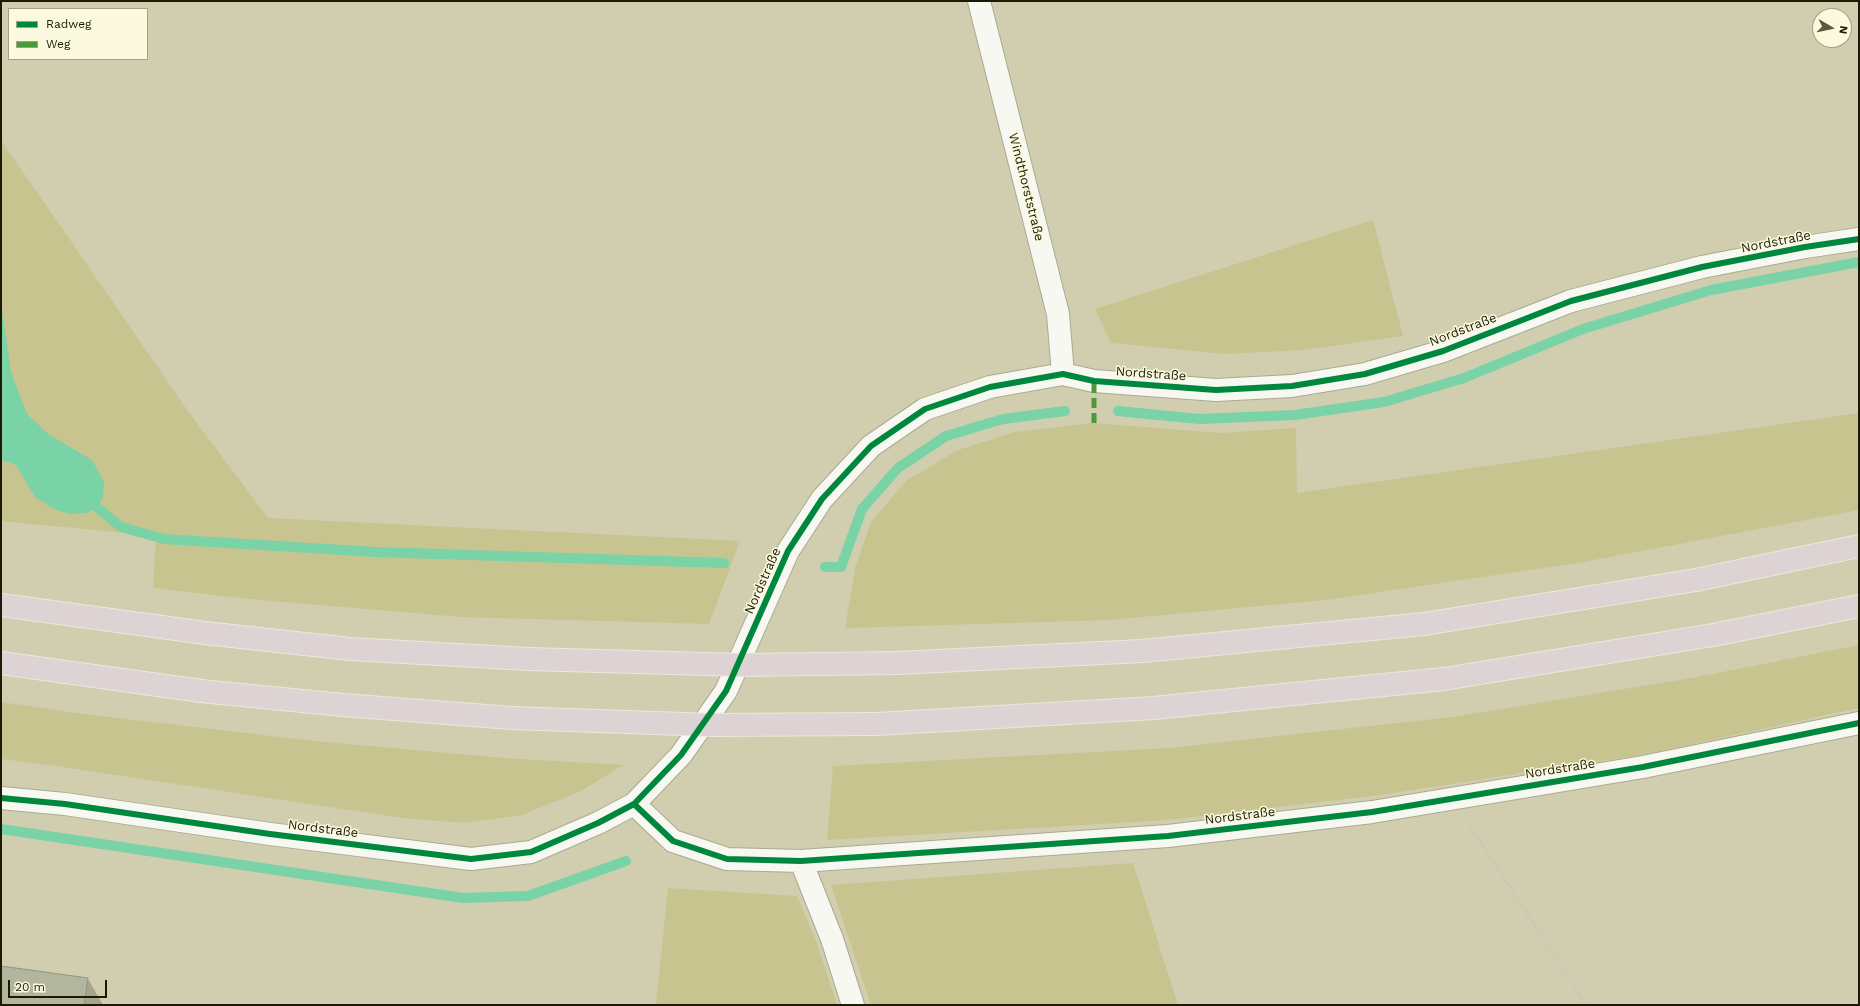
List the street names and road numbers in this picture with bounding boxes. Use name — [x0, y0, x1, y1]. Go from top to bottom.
street label: Windthorststraße — [1005, 131, 1047, 243]
street label: Nordstraße — [1740, 228, 1812, 256]
street label: Nordstraße — [1427, 310, 1499, 350]
street label: Nordstraße — [1115, 364, 1187, 384]
street label: Nordstraße — [741, 545, 785, 617]
street label: Nordstraße — [1524, 756, 1596, 782]
street label: Nordstraße — [1204, 804, 1276, 828]
street label: Nordstraße — [287, 817, 359, 841]

